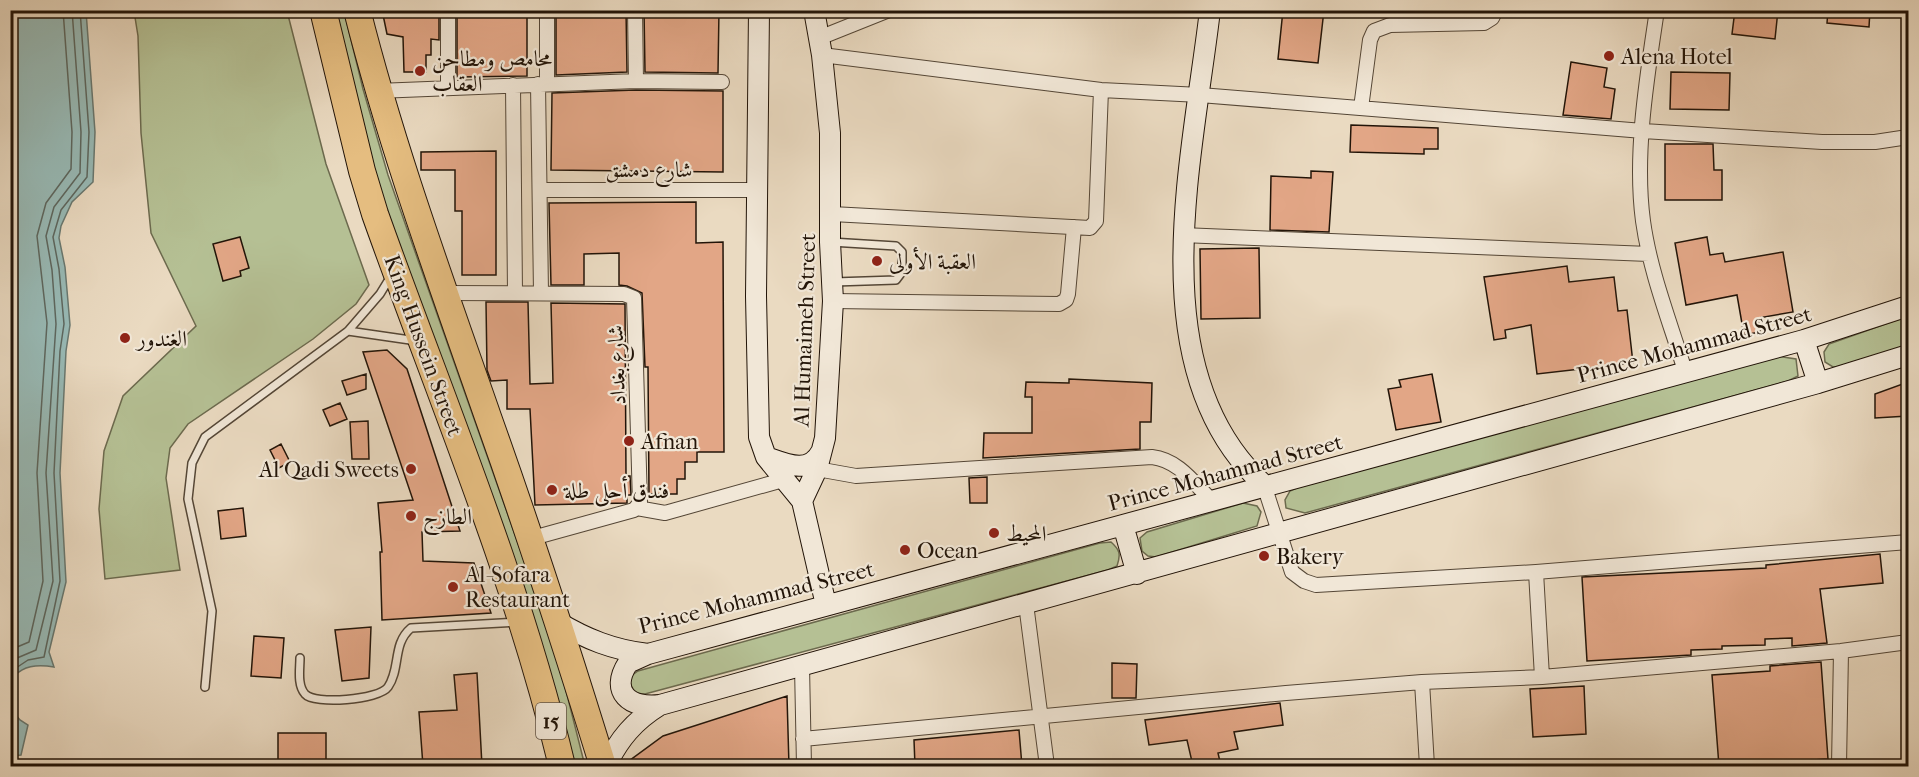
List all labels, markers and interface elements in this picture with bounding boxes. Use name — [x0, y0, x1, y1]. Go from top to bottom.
place label: Alena Hotel — [1620, 44, 1733, 70]
place label: محامص ومطاحن العقاب — [432, 46, 553, 97]
marker: Alena Hotel — [1602, 49, 1616, 63]
marker: محامص ومطاحن العقاب — [413, 64, 427, 78]
street label: شارع دمشق — [605, 157, 693, 188]
street label: Al Humaimeh Street — [789, 233, 821, 428]
place label: العقبة الأولى — [889, 246, 976, 275]
street label: King Hussein Street — [378, 251, 468, 439]
marker: العقبة الأولى — [870, 254, 884, 268]
street label: Prince Mohammad Street — [1574, 301, 1815, 389]
street label: شارع بغداد — [603, 324, 636, 405]
place label: الغندور — [135, 326, 187, 352]
marker: الغندور — [118, 331, 132, 345]
place label: Afnan — [640, 429, 698, 455]
street label: Prince Mohammad Street — [1105, 429, 1346, 517]
marker: Afnan — [622, 434, 636, 448]
place label: Al Qadi Sweets — [258, 457, 399, 483]
marker: Al Qadi Sweets — [404, 462, 418, 476]
place label: فندق أحلى طلة — [563, 475, 669, 507]
marker: فندق أحلى طلة — [545, 483, 559, 497]
place label: الطازج — [423, 504, 472, 536]
marker: الطازج — [404, 509, 418, 523]
place label: المحيط — [1006, 521, 1047, 547]
marker: المحيط — [987, 526, 1001, 540]
place label: Ocean — [917, 538, 978, 564]
marker: Ocean — [898, 543, 912, 557]
place label: Bakery — [1276, 544, 1345, 570]
marker: Bakery — [1257, 549, 1271, 563]
street label: Prince Mohammad Street — [636, 556, 877, 640]
place label: Al-Sofara Restaurant — [464, 562, 570, 613]
marker: Al-Sofara Restaurant — [446, 580, 460, 594]
road number: 15 — [536, 703, 566, 739]

